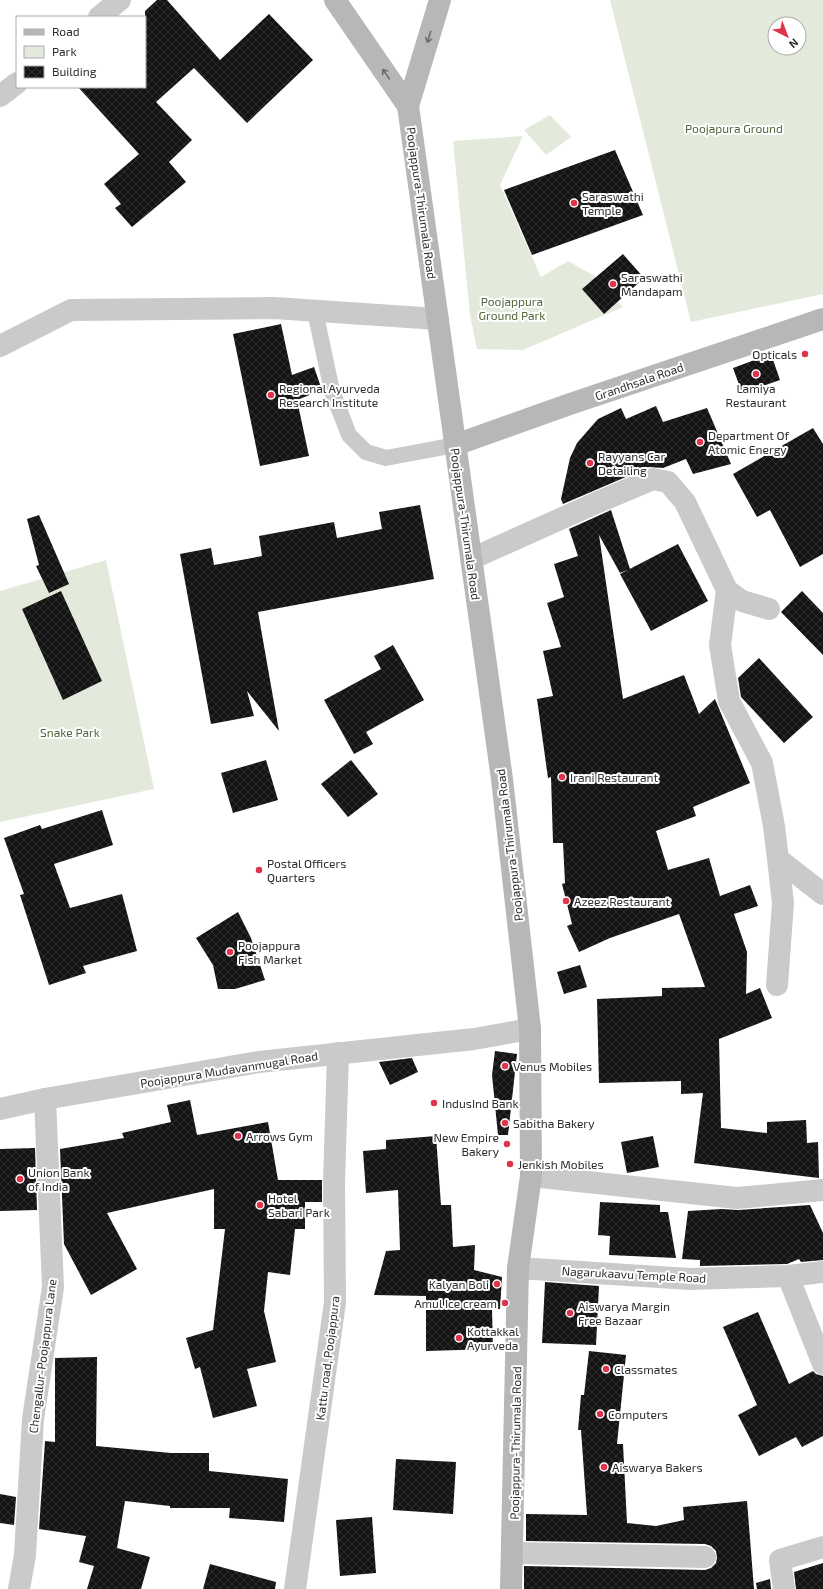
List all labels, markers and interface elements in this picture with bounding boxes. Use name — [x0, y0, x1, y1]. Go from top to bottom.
legend — [16, 16, 146, 88]
north arrow — [767, 16, 807, 56]
text: Road — [52, 24, 80, 38]
one-way arrow — [425, 31, 432, 44]
text: N — [787, 36, 801, 51]
text: Park — [52, 44, 77, 58]
text: Building — [52, 64, 97, 78]
one-way arrow — [382, 68, 390, 79]
park label: Poojapura Ground — [685, 121, 783, 136]
street label: Poojappura-Thirumala Road — [403, 126, 440, 280]
place label: Saraswathi Temple — [582, 189, 644, 217]
marker: Saraswathi Temple — [569, 198, 579, 208]
place label: Saraswathi Mandapam — [621, 270, 683, 298]
marker: Saraswathi Mandapam — [608, 279, 618, 289]
park label: Poojappura Ground Park — [479, 294, 545, 322]
place label: Opticals — [752, 347, 797, 361]
marker: Opticals — [800, 349, 810, 359]
street label: Grandhsala Road — [593, 359, 685, 403]
marker: Lamiya Restaurant — [751, 369, 761, 379]
place label: Regional Ayurveda Research Institute — [279, 381, 380, 409]
place label: Lamiya Restaurant — [726, 381, 787, 409]
marker: Regional Ayurveda Research Institute — [266, 390, 276, 400]
place label: Department Of Atomic Energy — [708, 428, 790, 456]
marker: Department Of Atomic Energy — [695, 437, 705, 447]
street label: Poojappura-Thirumala Road — [447, 447, 484, 601]
place label: Rayyans Car Detailing — [598, 449, 665, 477]
marker: Rayyans Car Detailing — [585, 458, 595, 468]
park label: Snake Park — [40, 725, 100, 739]
street label: Poojappura-Thirumala Road — [493, 768, 526, 922]
place label: Irani Restaurant — [570, 770, 658, 784]
marker: Irani Restaurant — [557, 772, 567, 782]
place label: Postal Officers Quarters — [267, 856, 346, 885]
marker: Postal Officers Quarters — [254, 865, 264, 875]
place label: Azeez Restaurant — [574, 894, 671, 908]
marker: Azeez Restaurant — [561, 896, 571, 906]
place label: Poojappura Fish Market — [238, 938, 302, 966]
marker: Poojappura Fish Market — [225, 947, 235, 957]
street label: Poojappura Mudavanmugal Road — [139, 1048, 319, 1091]
place label: Venus Mobiles — [513, 1059, 592, 1073]
marker: Venus Mobiles — [500, 1061, 510, 1071]
place label: IndusInd Bank — [442, 1096, 519, 1110]
marker: IndusInd Bank — [429, 1098, 439, 1108]
place label: Sabitha Bakery — [513, 1116, 595, 1130]
marker: Sabitha Bakery — [500, 1118, 510, 1128]
place label: Arrows Gym — [246, 1129, 313, 1143]
place label: New Empire Bakery — [434, 1130, 500, 1158]
marker: Arrows Gym — [233, 1131, 243, 1141]
marker: New Empire Bakery — [502, 1139, 512, 1149]
place label: Jenkish Mobiles — [518, 1157, 604, 1171]
marker: Jenkish Mobiles — [505, 1159, 515, 1169]
place label: Union Bank of India — [28, 1165, 90, 1193]
marker: Union Bank of India — [15, 1174, 25, 1184]
place label: Hotel Sabari Park — [268, 1191, 330, 1219]
marker: Hotel Sabari Park — [255, 1200, 265, 1210]
street label: Nagarukaavu Temple Road — [561, 1263, 707, 1285]
place label: Kalyan Boli — [429, 1277, 489, 1291]
street label: Chengallur-Poojappura Lane — [26, 1278, 59, 1434]
marker: Kalyan Boli — [492, 1279, 502, 1289]
street label: Kattu road, Poojappura — [312, 1295, 343, 1421]
place label: Amul Ice cream — [414, 1296, 497, 1310]
marker: Amul Ice cream — [500, 1298, 510, 1308]
place label: Aiswarya Margin Free Bazaar — [578, 1299, 670, 1327]
marker: Aiswarya Margin Free Bazaar — [565, 1308, 575, 1318]
place label: Kottakkal Ayurveda — [467, 1324, 519, 1352]
marker: Kottakkal Ayurveda — [454, 1333, 464, 1343]
place label: Classmates — [614, 1362, 677, 1376]
marker: Classmates — [601, 1364, 611, 1374]
street label: Poojappura-Thirumala Road — [507, 1366, 524, 1520]
place label: Computers — [608, 1407, 668, 1421]
marker: Computers — [595, 1409, 605, 1419]
place label: Aiswarya Bakers — [612, 1460, 703, 1474]
marker: Aiswarya Bakers — [599, 1462, 609, 1472]

